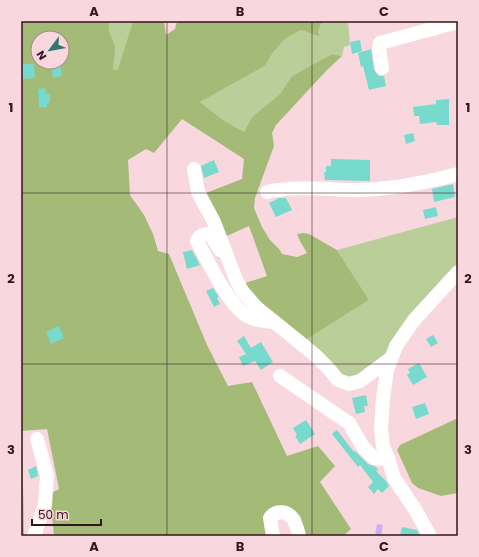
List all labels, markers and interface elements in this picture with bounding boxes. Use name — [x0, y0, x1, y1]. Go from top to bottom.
text: A — [89, 2, 99, 21]
text: B — [236, 2, 245, 21]
text: C — [379, 2, 389, 21]
north arrow — [30, 30, 70, 70]
text: N — [33, 48, 50, 63]
text: 1 — [9, 98, 13, 117]
text: 1 — [466, 98, 470, 117]
text: 2 — [7, 269, 15, 288]
text: 2 — [464, 269, 472, 288]
text: 3 — [7, 440, 15, 459]
text: 3 — [464, 440, 472, 459]
scale bar — [32, 501, 101, 527]
text: 50 m — [38, 506, 69, 523]
text: A — [89, 537, 99, 556]
text: B — [236, 537, 245, 556]
text: C — [379, 537, 389, 556]

